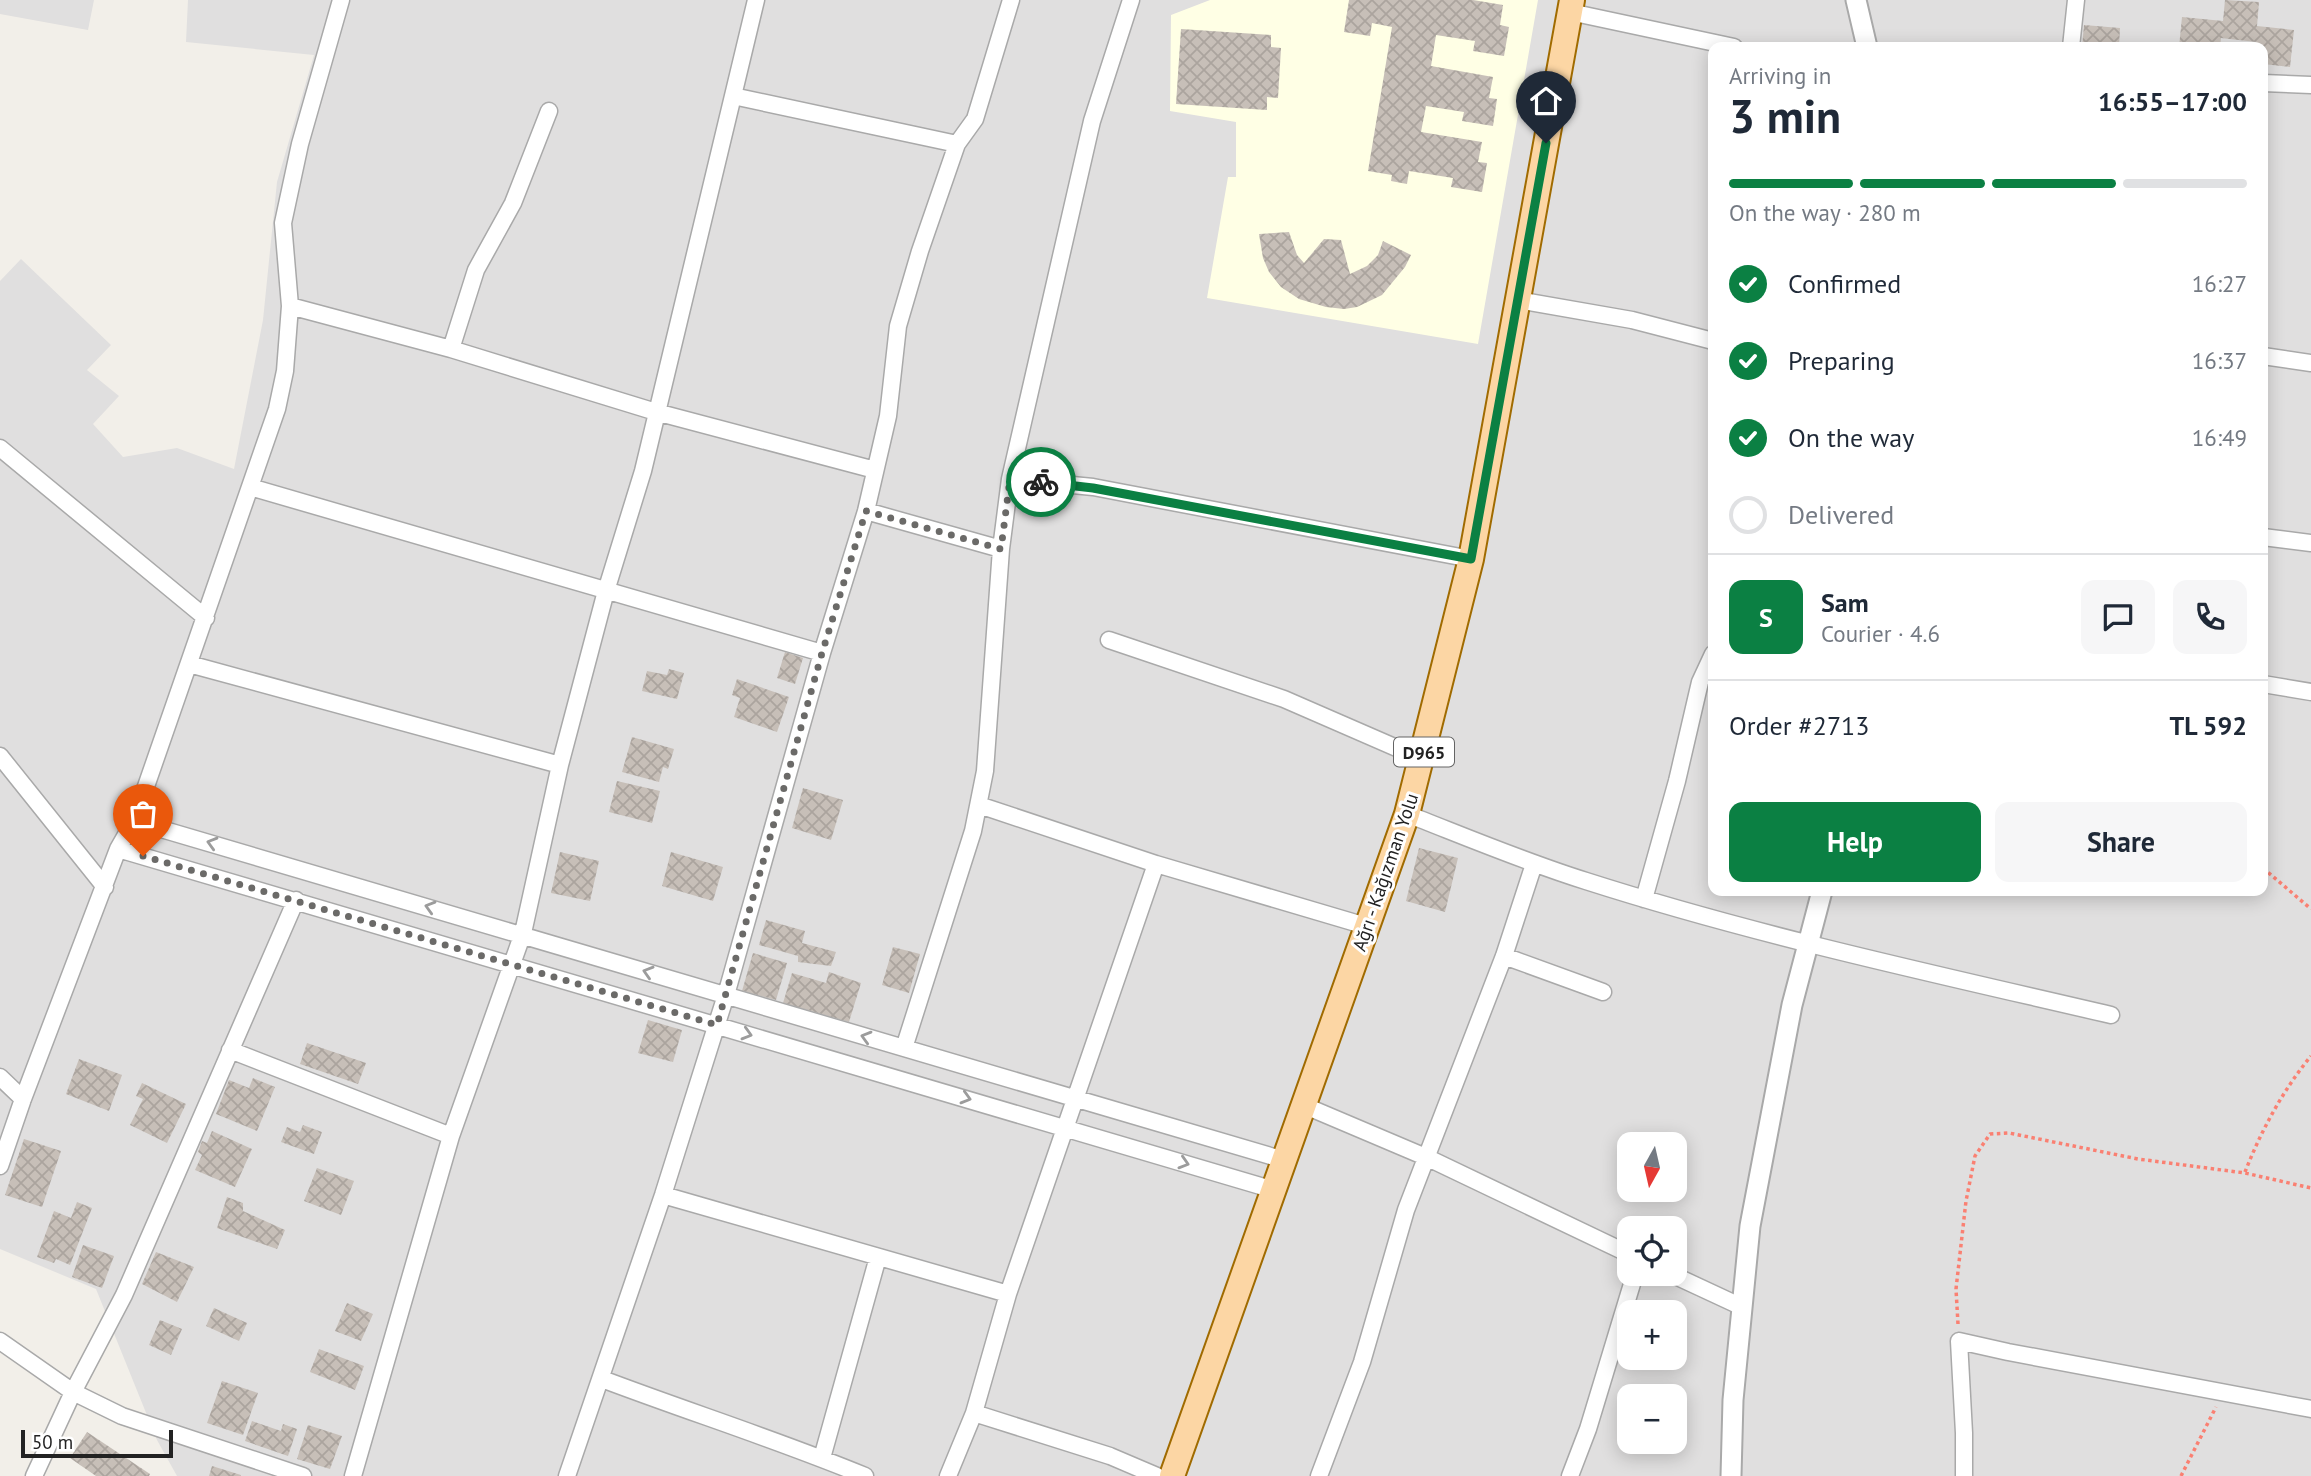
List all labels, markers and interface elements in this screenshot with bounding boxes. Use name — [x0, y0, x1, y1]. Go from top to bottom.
text: Arriving in — [1729, 61, 1831, 90]
pin — [1516, 71, 1576, 143]
icon: home — [1527, 82, 1565, 120]
text: 16:55–17:00 — [2098, 85, 2247, 118]
text: 3 min — [1729, 86, 1841, 146]
text: On the way · 280 m — [1729, 198, 1921, 227]
icon: check — [1729, 265, 1767, 303]
text: Confirmed — [1788, 267, 1901, 300]
text: 16:27 — [2192, 269, 2247, 298]
icon: check — [1729, 342, 1767, 380]
text: Preparing — [1788, 344, 1895, 377]
text: 16:37 — [2192, 346, 2247, 375]
icon: check — [1729, 419, 1767, 457]
text: On the way — [1788, 421, 1914, 454]
text: 16:49 — [2192, 423, 2247, 452]
courier — [1006, 447, 1076, 517]
icon: bike — [1022, 463, 1060, 501]
text: Delivered — [1788, 498, 1894, 531]
button: chat — [2081, 580, 2155, 654]
button: phone — [2173, 580, 2247, 654]
text: Sam — [1821, 586, 1869, 619]
text: S — [1759, 601, 1773, 634]
text: Courier · 4.6 — [1821, 619, 1940, 648]
text: Order #2713 — [1729, 709, 1869, 742]
text: TL 592 — [2169, 709, 2247, 742]
road number: D965 — [1394, 738, 1454, 766]
pin — [113, 784, 173, 856]
street label: Ağrı - Kağızman Yolu — [1347, 790, 1423, 954]
icon: bag — [124, 795, 162, 833]
button: Help — [1729, 802, 1981, 882]
button: Share — [1995, 802, 2247, 882]
one-way arrow — [206, 837, 218, 852]
one-way arrow — [425, 900, 437, 915]
one-way arrow — [643, 965, 655, 980]
one-way arrow — [741, 1025, 753, 1040]
one-way arrow — [861, 1030, 873, 1045]
one-way arrow — [959, 1090, 971, 1105]
north arrow — [1617, 1132, 1687, 1202]
map controls — [1617, 1132, 1687, 1454]
one-way arrow — [1178, 1154, 1190, 1169]
button: locate — [1617, 1216, 1687, 1286]
button: + — [1617, 1300, 1687, 1370]
button: − — [1617, 1384, 1687, 1454]
scale bar — [21, 1427, 173, 1459]
text: 50 m — [32, 1430, 73, 1454]

